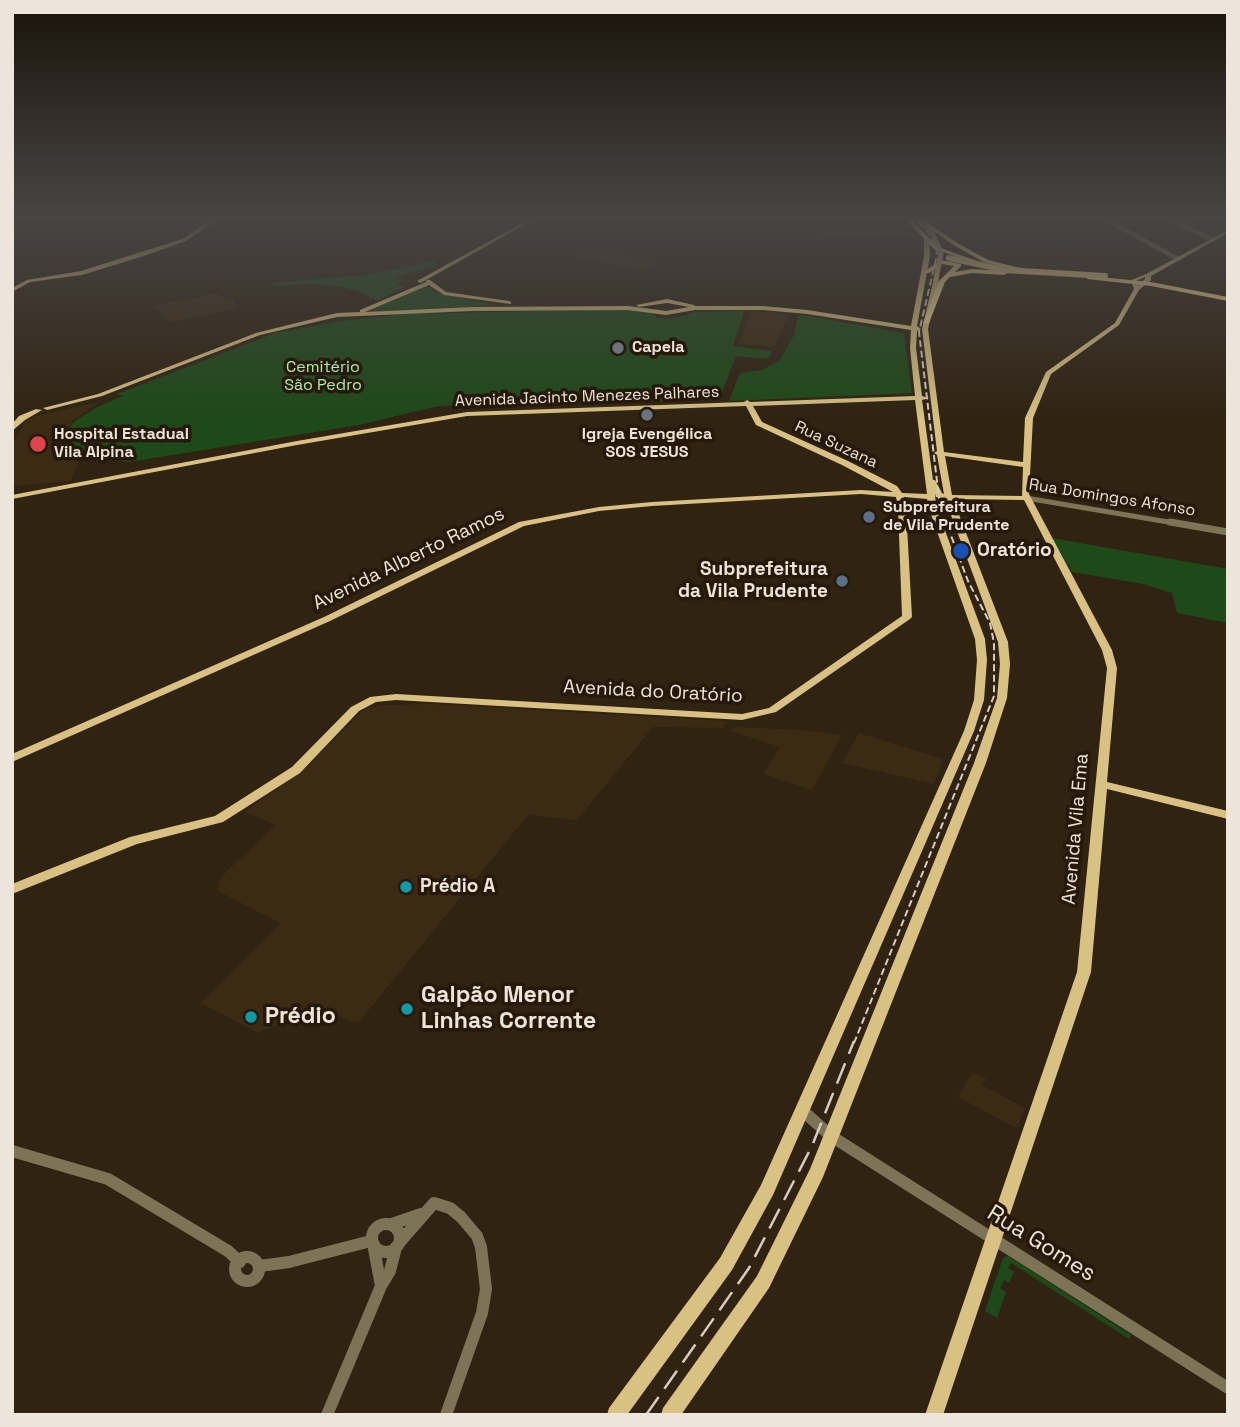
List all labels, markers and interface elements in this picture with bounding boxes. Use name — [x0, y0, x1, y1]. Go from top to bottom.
place label: Capela — [632, 338, 684, 358]
marker: Capela — [610, 340, 626, 356]
park label: Cemitério São Pedro — [284, 358, 362, 396]
street label: Avenida Jacinto Menezes Palhares — [454, 383, 720, 411]
marker: Igreja Evengélica SOS JESUS — [639, 407, 655, 423]
street label: Rua Suzana — [791, 417, 881, 473]
place label: Hospital Estadual Vila Alpina — [54, 425, 189, 463]
place label: Igreja Evengélica SOS JESUS — [582, 425, 712, 463]
marker: Hospital Estadual Vila Alpina — [28, 434, 48, 454]
street label: Rua Domingos Afonso — [1027, 475, 1197, 521]
place label: Subprefeitura de Vila Prudente — [883, 498, 1009, 536]
street label: Avenida Alberto Ramos — [309, 503, 509, 615]
marker: Subprefeitura de Vila Prudente — [861, 509, 877, 525]
place label: Oratório — [977, 540, 1052, 562]
marker: Oratório — [951, 541, 971, 561]
place label: Subprefeitura da Vila Prudente — [678, 559, 828, 603]
marker: Subprefeitura da Vila Prudente — [834, 573, 850, 589]
street label: Avenida do Oratório — [563, 676, 743, 708]
street label: Avenida Vila Ema — [1058, 752, 1094, 906]
place label: Prédio A — [420, 876, 495, 898]
marker: Prédio A — [398, 879, 414, 895]
place label: Galpão Menor Linhas Corrente — [421, 982, 596, 1036]
marker: Galpão Menor Linhas Corrente — [399, 1001, 415, 1017]
place label: Prédio — [265, 1003, 336, 1031]
marker: Prédio — [243, 1009, 259, 1025]
street label: Rua Gomes — [982, 1200, 1100, 1288]

